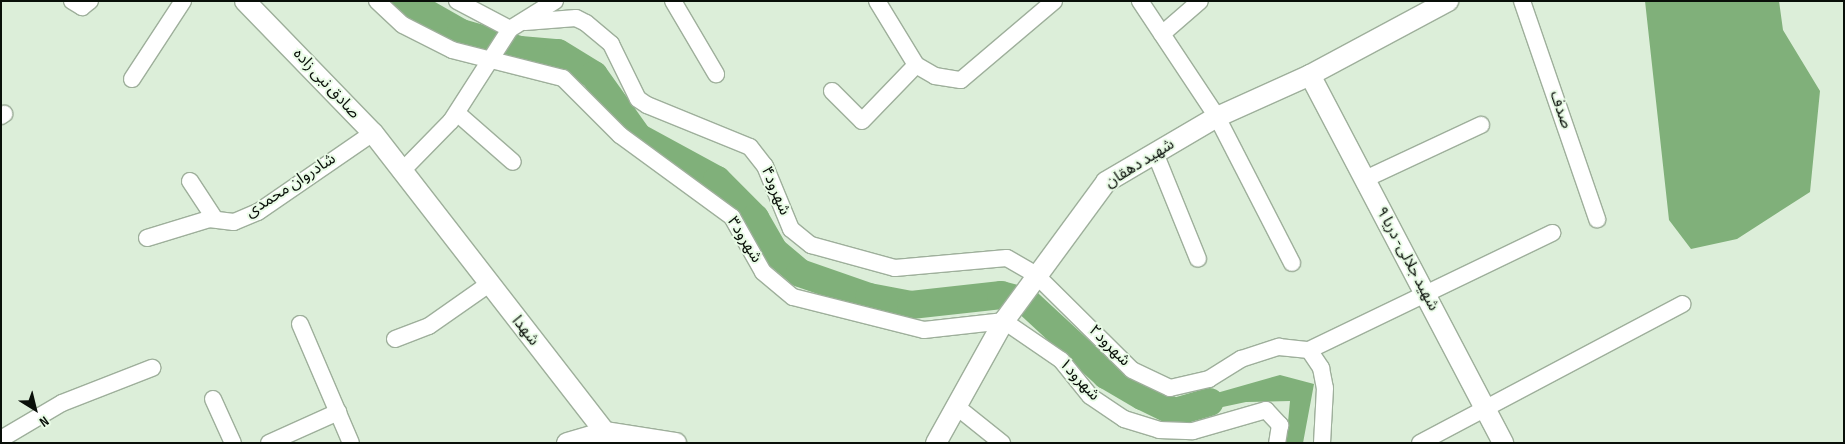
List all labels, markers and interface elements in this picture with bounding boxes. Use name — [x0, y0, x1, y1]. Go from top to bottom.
street label: صادق نبی زاده — [289, 45, 363, 123]
street label: صدف — [1545, 89, 1575, 131]
street label: شهید دهقان — [1102, 135, 1178, 193]
street label: شادروان محمدی — [242, 150, 340, 222]
street label: شهرود۴ — [756, 164, 794, 218]
street label: شهید جلالی- دریا ۹ — [1371, 204, 1443, 314]
street label: شهرود۳ — [722, 213, 766, 267]
street label: شهدا — [507, 312, 543, 350]
street label: شهرود۲ — [1084, 321, 1134, 371]
street label: شهرود۱ — [1055, 355, 1103, 405]
north arrow — [10, 384, 60, 434]
text: N — [36, 412, 52, 431]

